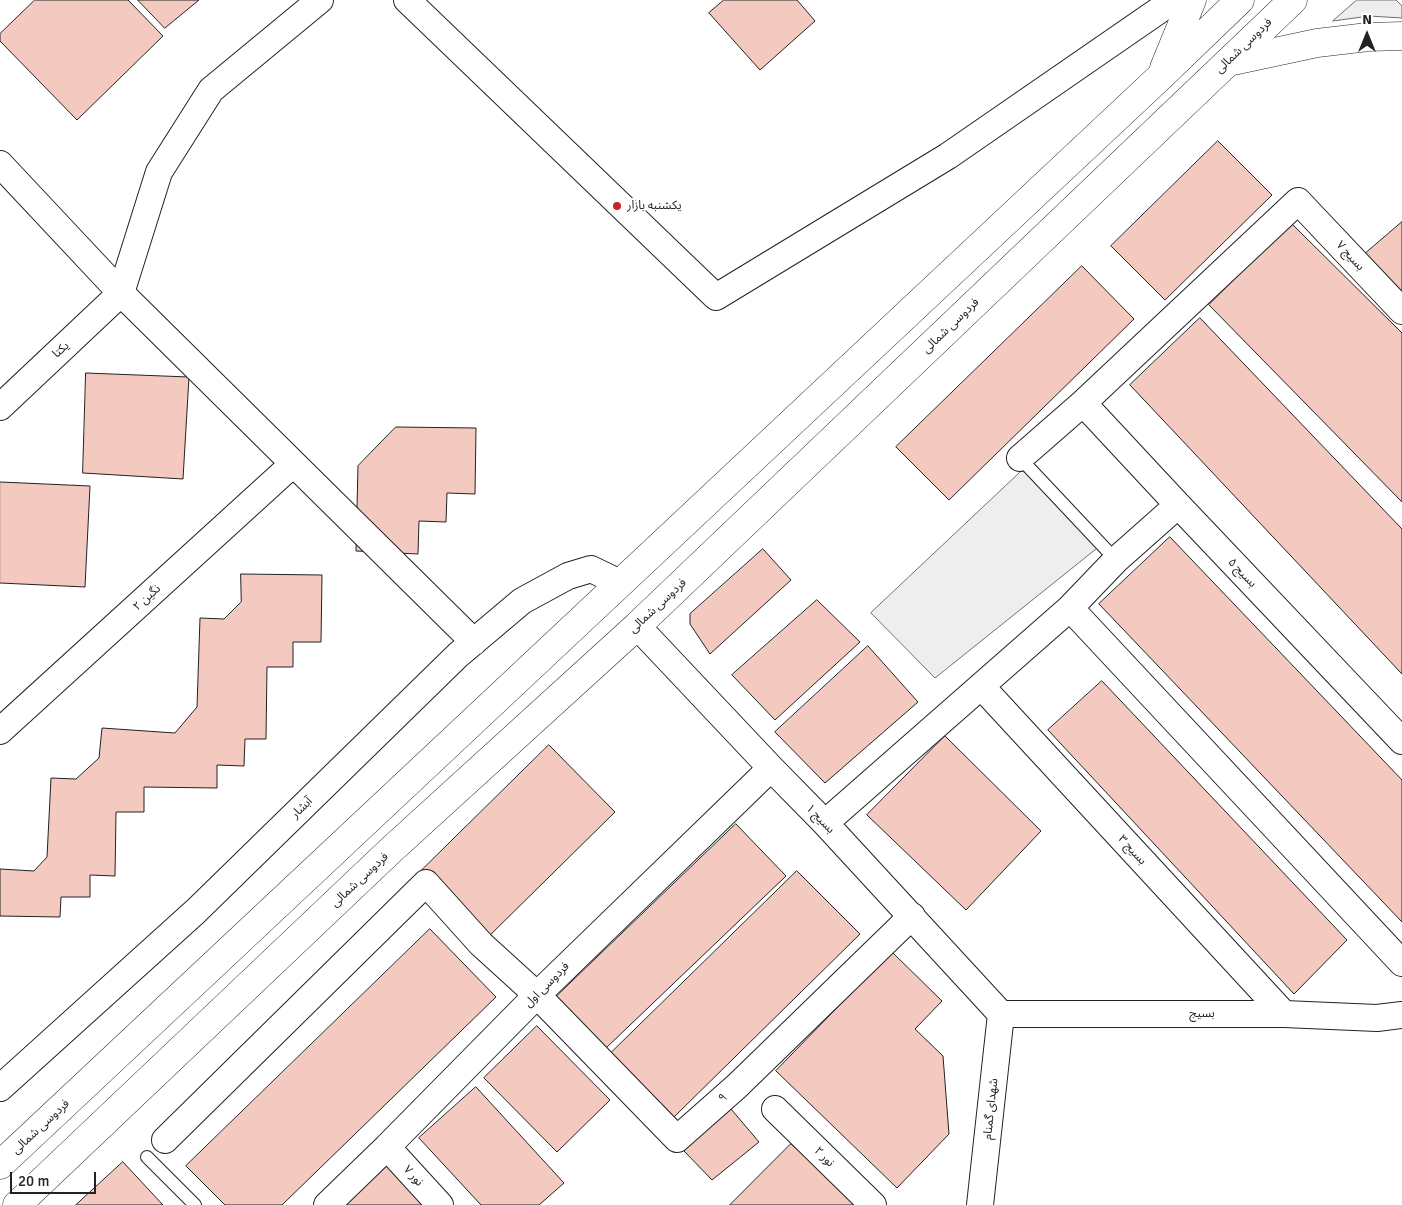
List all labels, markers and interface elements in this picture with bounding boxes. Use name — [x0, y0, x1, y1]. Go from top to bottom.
north arrow — [1342, 10, 1392, 60]
text: N — [1362, 11, 1372, 28]
street label: فردوسی شمالی — [1213, 15, 1275, 77]
place label: یکشنبه بازار — [627, 199, 682, 213]
marker: یکشنبه بازار — [611, 200, 623, 212]
street label: بسیج ۷ — [1333, 238, 1367, 274]
street label: فردوسی شمالی — [920, 295, 982, 357]
street label: یکتا — [50, 339, 72, 361]
street label: بسیج ۵ — [1225, 555, 1259, 591]
street label: فردوسی شمالی — [626, 576, 690, 636]
street label: نگین ۲ — [130, 582, 164, 614]
street label: آبشار — [288, 794, 316, 822]
street label: بسیج ۱ — [803, 801, 837, 837]
street label: بسیج ۳ — [1115, 832, 1149, 868]
street label: فردوسی شمالی — [328, 850, 392, 910]
street label: فردوسی اول — [521, 959, 573, 1011]
street label: بسیج — [1189, 1007, 1215, 1021]
street label: شهدای گمنام — [981, 1078, 1001, 1140]
street label: ۹ — [716, 1090, 730, 1106]
street label: فردوسی شمالی — [9, 1097, 73, 1157]
street label: نور ۲ — [811, 1144, 837, 1170]
scale bar — [12, 1162, 99, 1194]
street label: نور ۷ — [400, 1163, 426, 1189]
text: 20 m — [18, 1172, 49, 1190]

